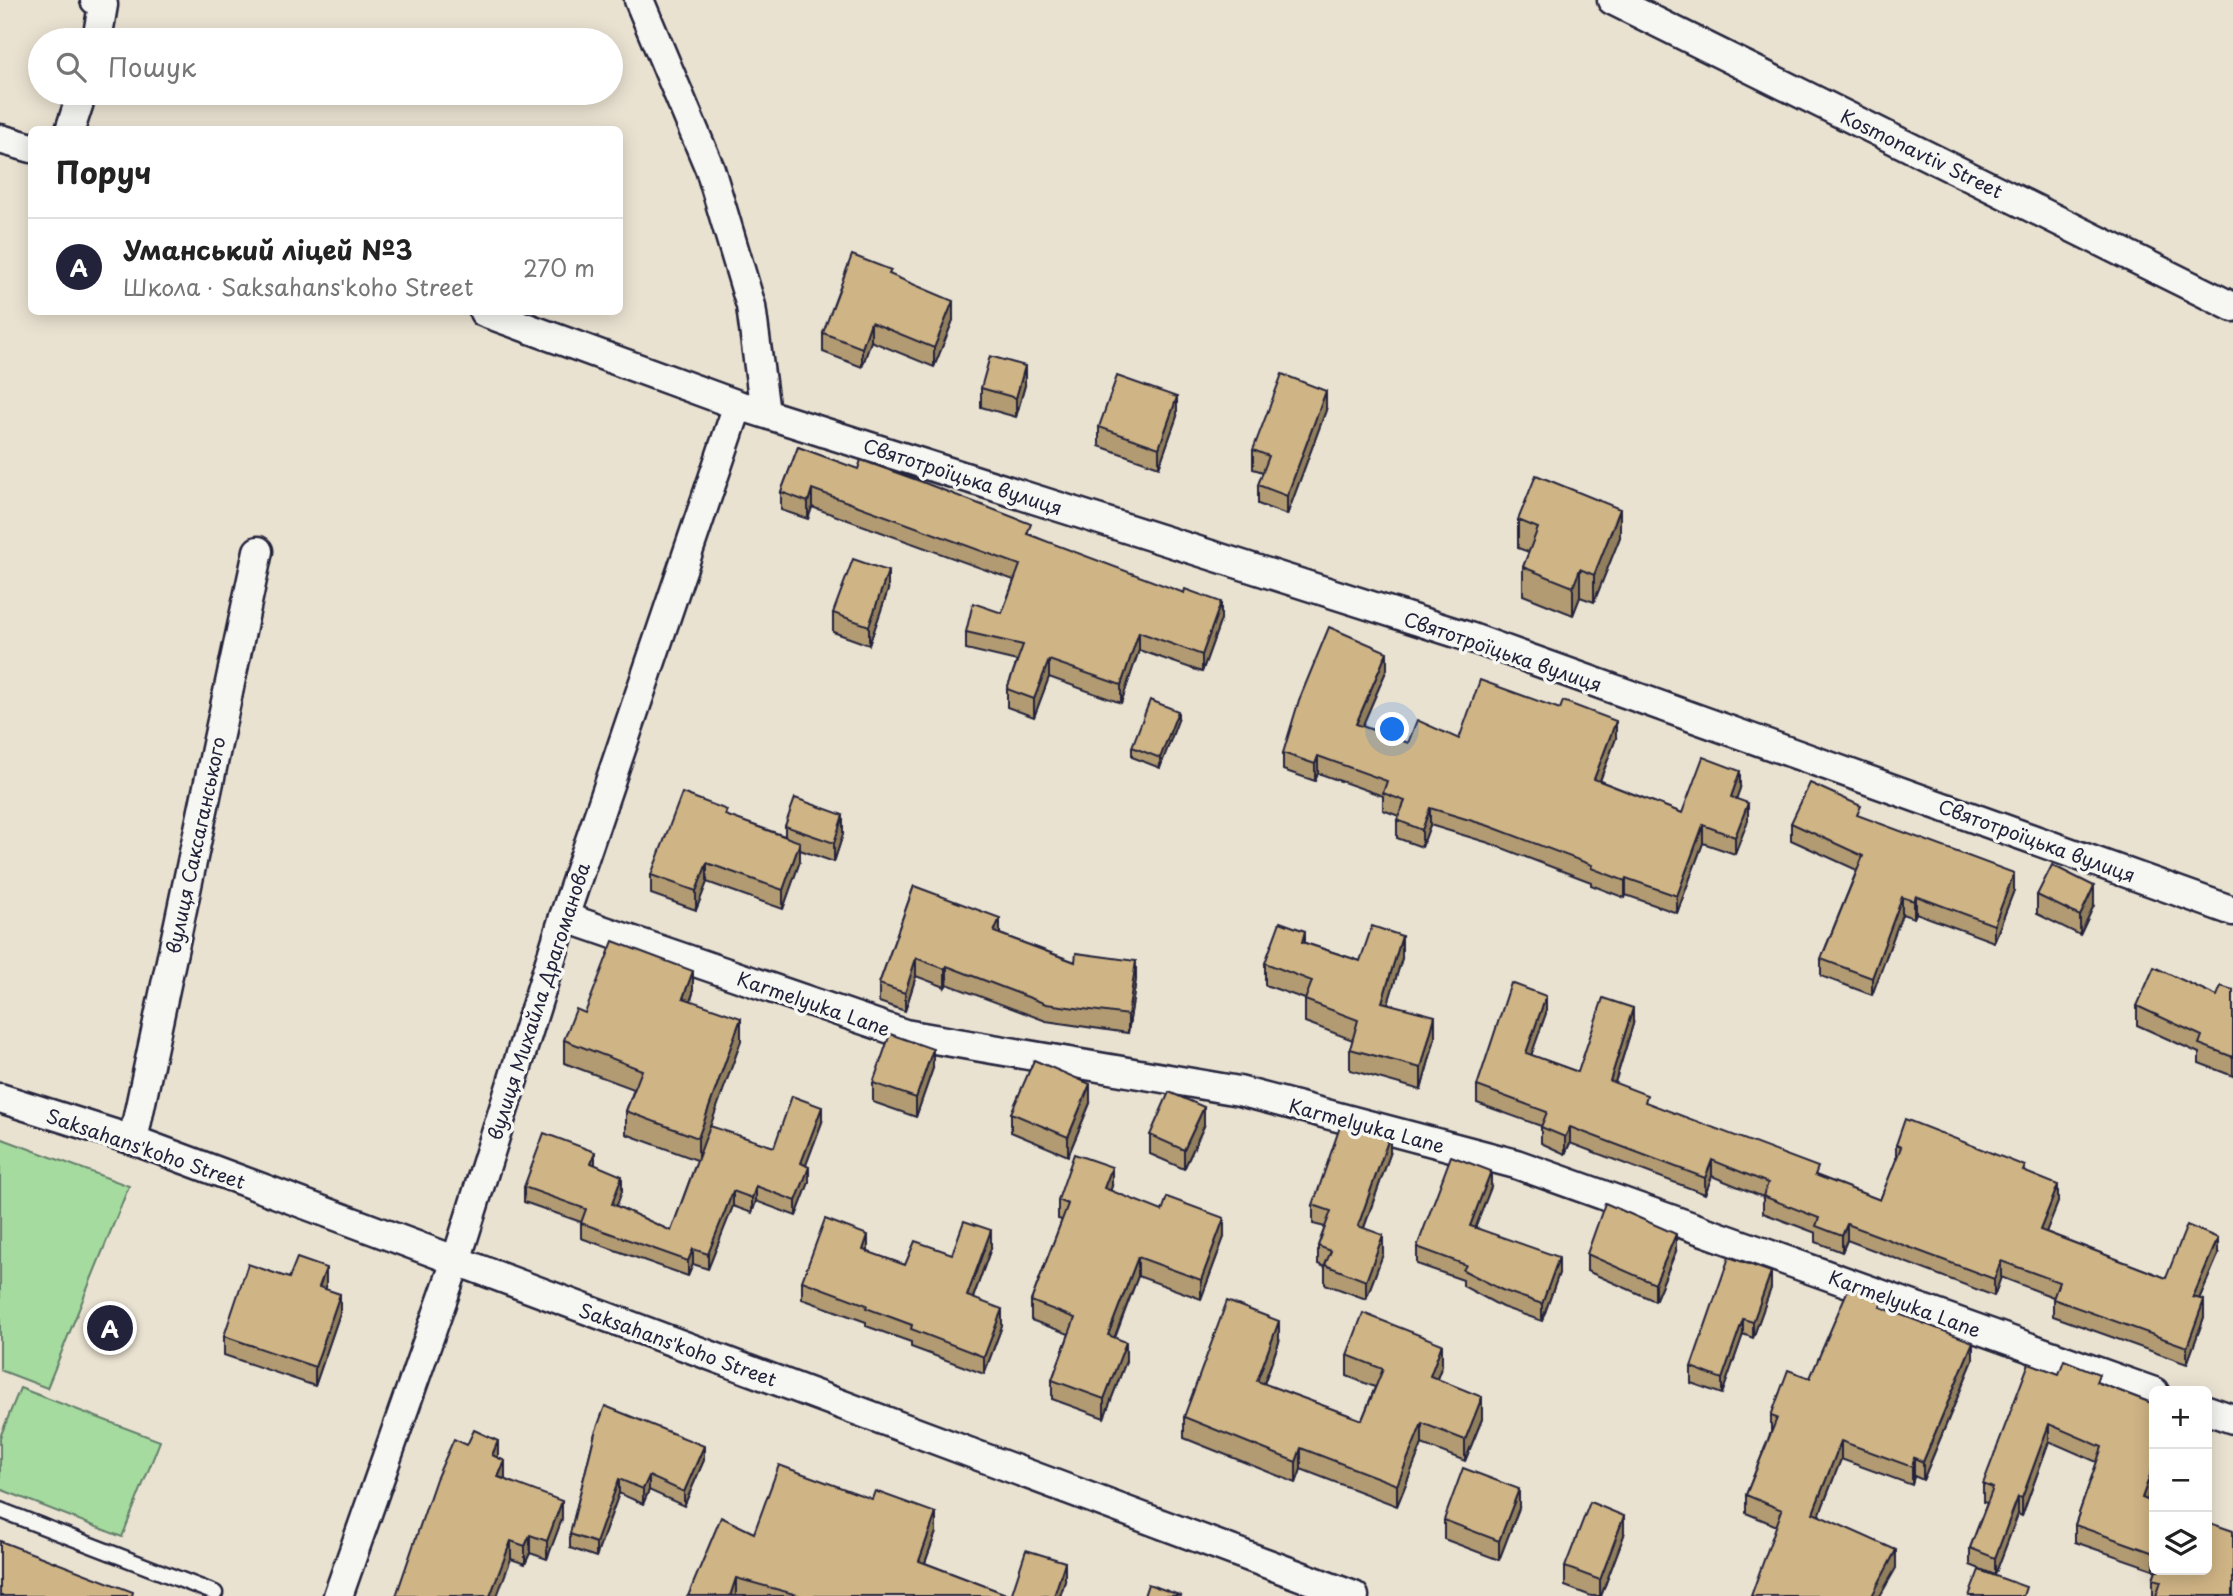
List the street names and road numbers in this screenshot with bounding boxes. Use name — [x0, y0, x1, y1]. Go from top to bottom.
street label: Kosmonavtiv Street — [1836, 102, 2008, 205]
street label: Святотроїцька вулиця — [860, 431, 1066, 521]
street label: Святотроїцька вулиця — [1400, 604, 1606, 698]
street label: вулиця Саксаганського — [158, 734, 232, 956]
street label: Святотроїцька вулиця — [1935, 791, 2139, 889]
street label: вулиця Михайла Драгоманова — [480, 858, 596, 1143]
street label: Karmelyuka Lane — [734, 964, 894, 1042]
street label: Karmelyuka Lane — [1286, 1091, 1448, 1159]
street label: Saksahansʹkoho Street — [43, 1101, 249, 1195]
street label: Karmelyuka Lane — [1825, 1262, 1985, 1344]
street label: Saksahansʹkoho Street — [575, 1295, 781, 1393]

